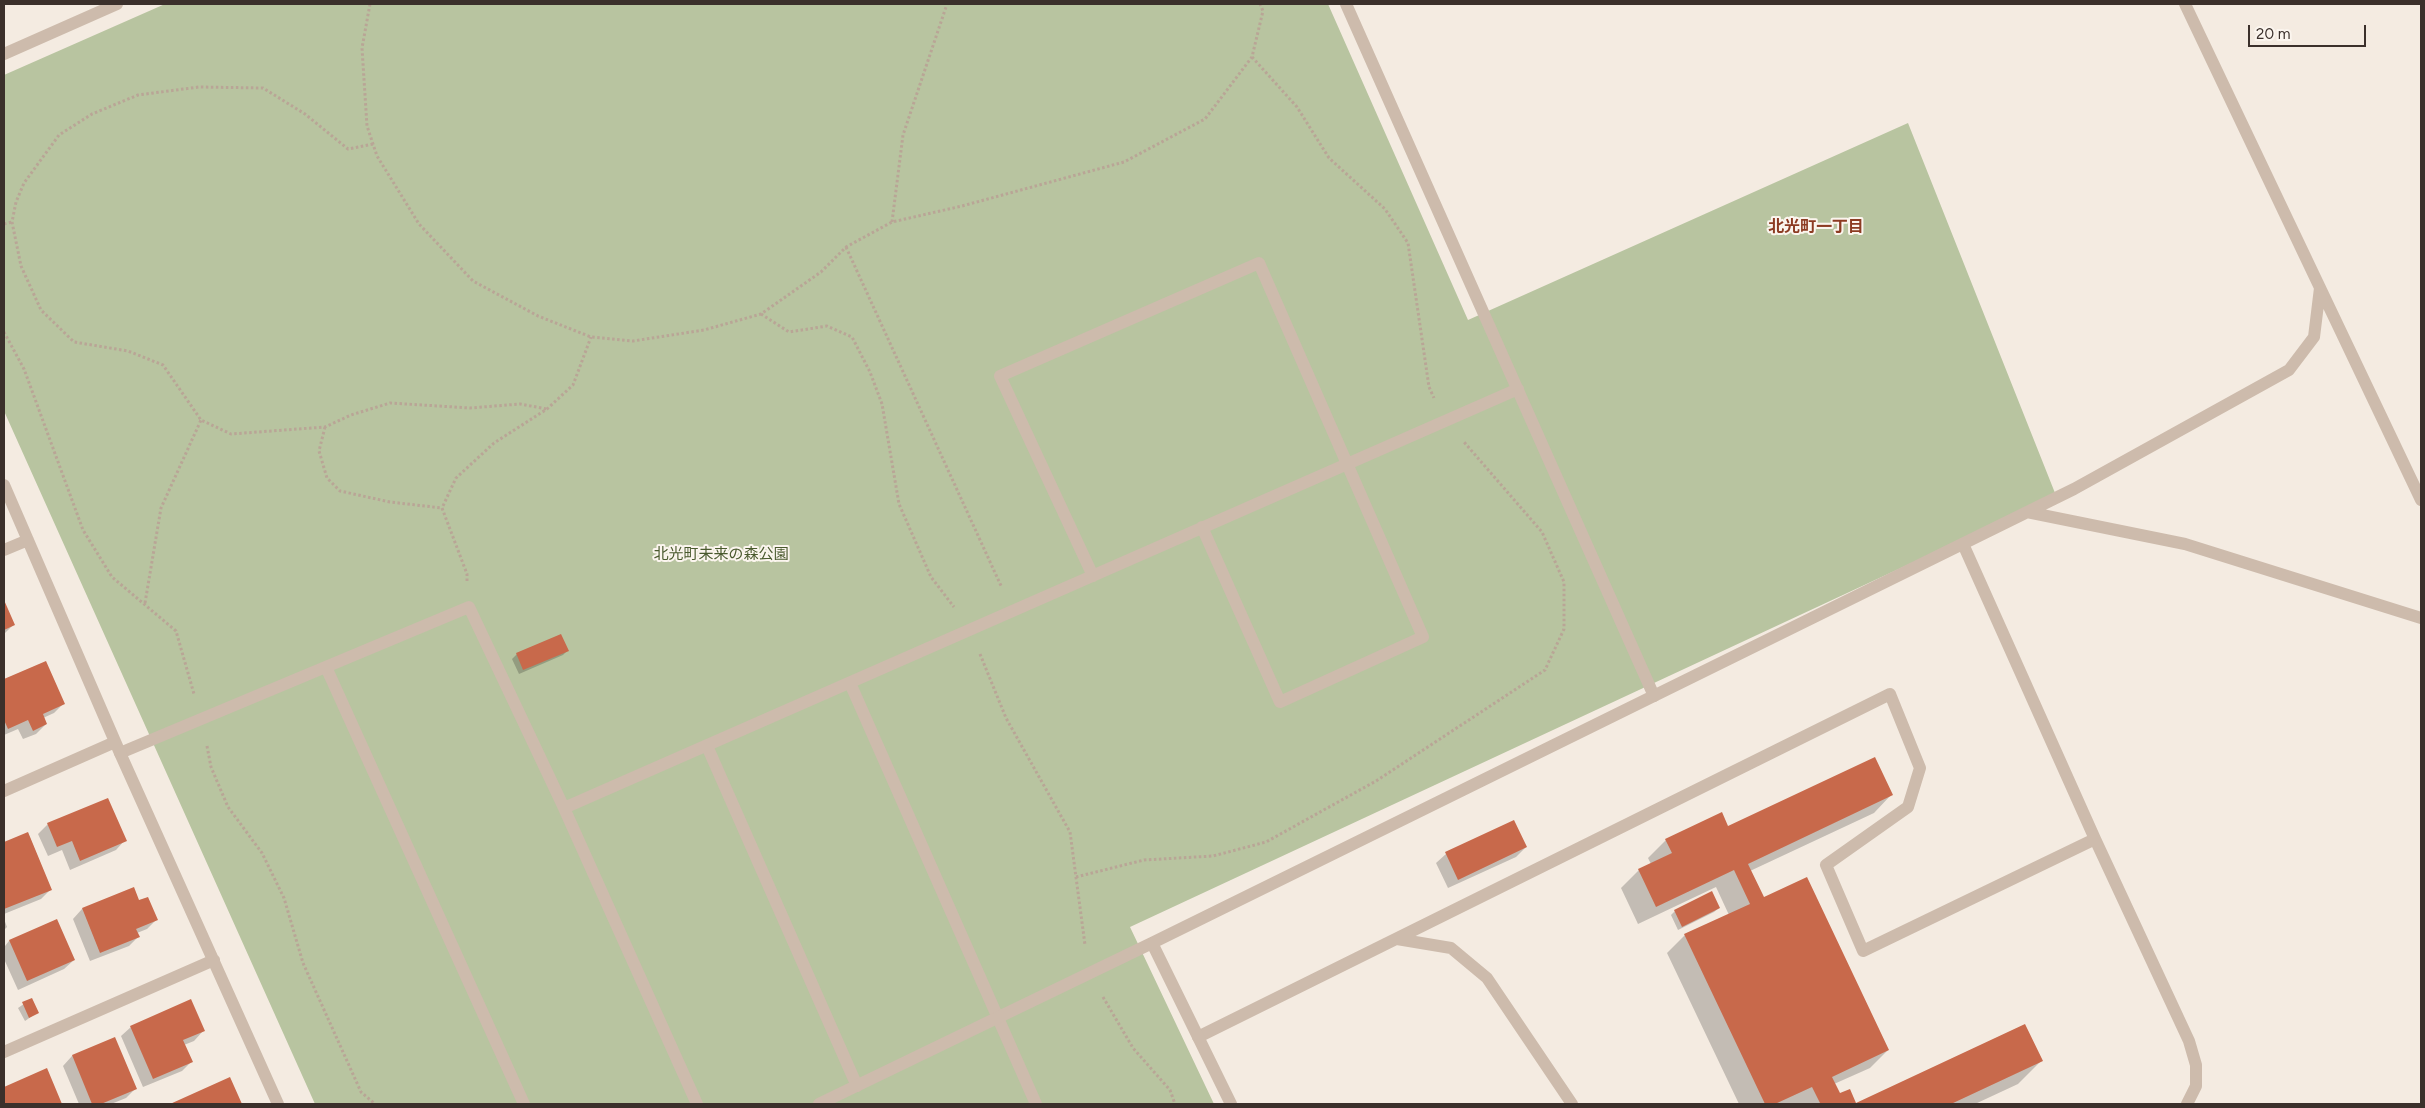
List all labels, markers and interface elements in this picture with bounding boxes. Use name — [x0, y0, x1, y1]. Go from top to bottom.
scale bar — [2250, 15, 2368, 47]
text: 20 m — [2256, 25, 2290, 43]
district label: 北光町一丁目 — [1768, 217, 1864, 237]
park label: 北光町未来の森公園 — [654, 546, 788, 564]

